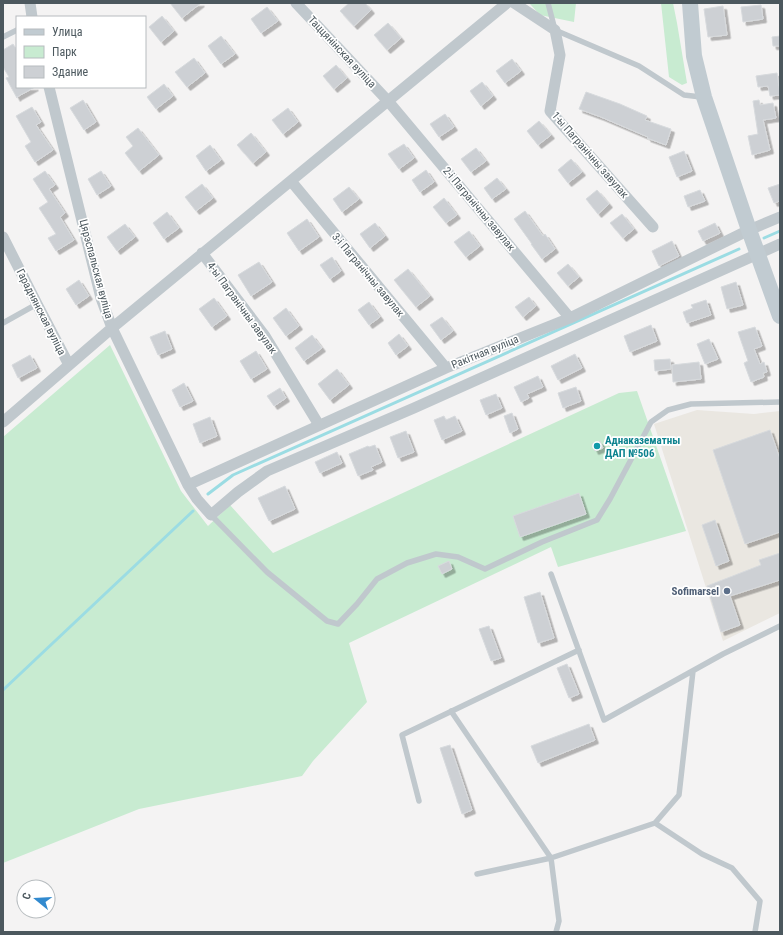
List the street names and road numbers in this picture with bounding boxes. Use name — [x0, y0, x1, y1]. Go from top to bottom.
street label: Таццянінская вуліца — [305, 13, 379, 91]
street label: 1-ы Пагранічны завулак — [549, 109, 632, 201]
street label: 2-і Пагранічны завулак — [440, 164, 518, 254]
street label: Цярэспальская вуліца — [76, 218, 116, 320]
street label: 3-і Пагранічны завулак — [329, 230, 407, 320]
street label: 4-ы Пагранічны завулак — [204, 260, 280, 357]
street label: Гараднянская вуліца — [14, 267, 68, 357]
street label: Ракітная вуліца — [449, 333, 521, 371]

